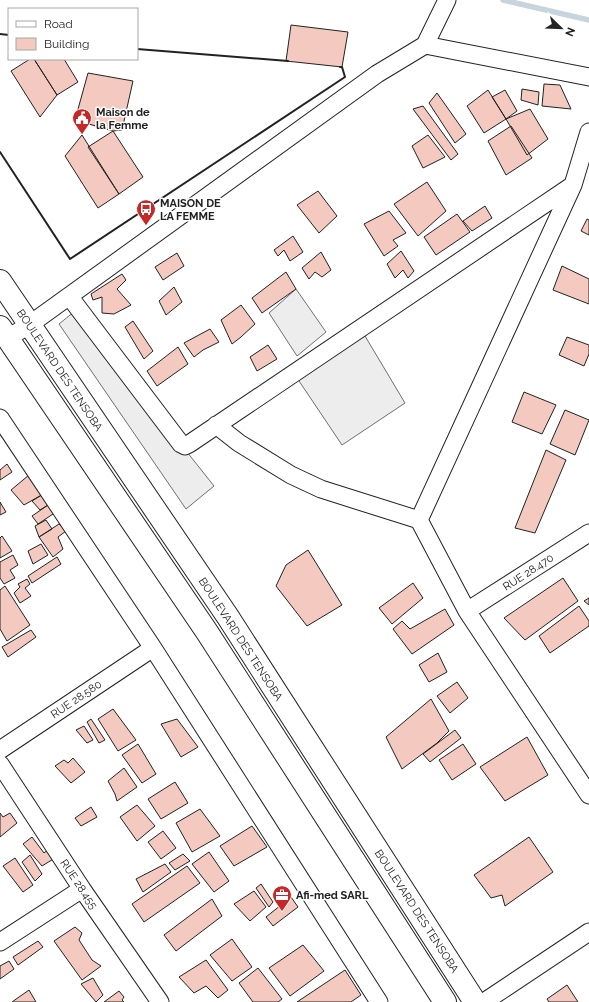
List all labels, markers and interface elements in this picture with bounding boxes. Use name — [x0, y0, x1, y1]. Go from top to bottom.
legend — [8, 8, 138, 60]
north arrow — [541, 8, 581, 48]
text: Road — [44, 17, 73, 31]
text: N — [562, 25, 577, 38]
text: Building — [44, 37, 90, 51]
place label: Maison de la Femme — [96, 106, 150, 132]
public building icon: Maison de la Femme — [71, 107, 93, 135]
place label: MAISON DE LA FEMME — [160, 197, 221, 223]
bus stop icon: MAISON DE LA FEMME — [135, 198, 157, 226]
street label: BOULEVARD DES TENSOBA — [14, 307, 106, 434]
street label: RUE 28.470 — [500, 551, 556, 594]
street label: BOULEVARD DES TENSOBA — [196, 575, 286, 704]
street label: RUE 28.580 — [48, 677, 104, 721]
street label: BOULEVARD DES TENSOBA — [372, 847, 462, 976]
street label: RUE 28.455 — [57, 857, 100, 912]
office icon: Afi-med SARL — [271, 884, 293, 912]
place label: Afi-med SARL — [296, 889, 369, 902]

